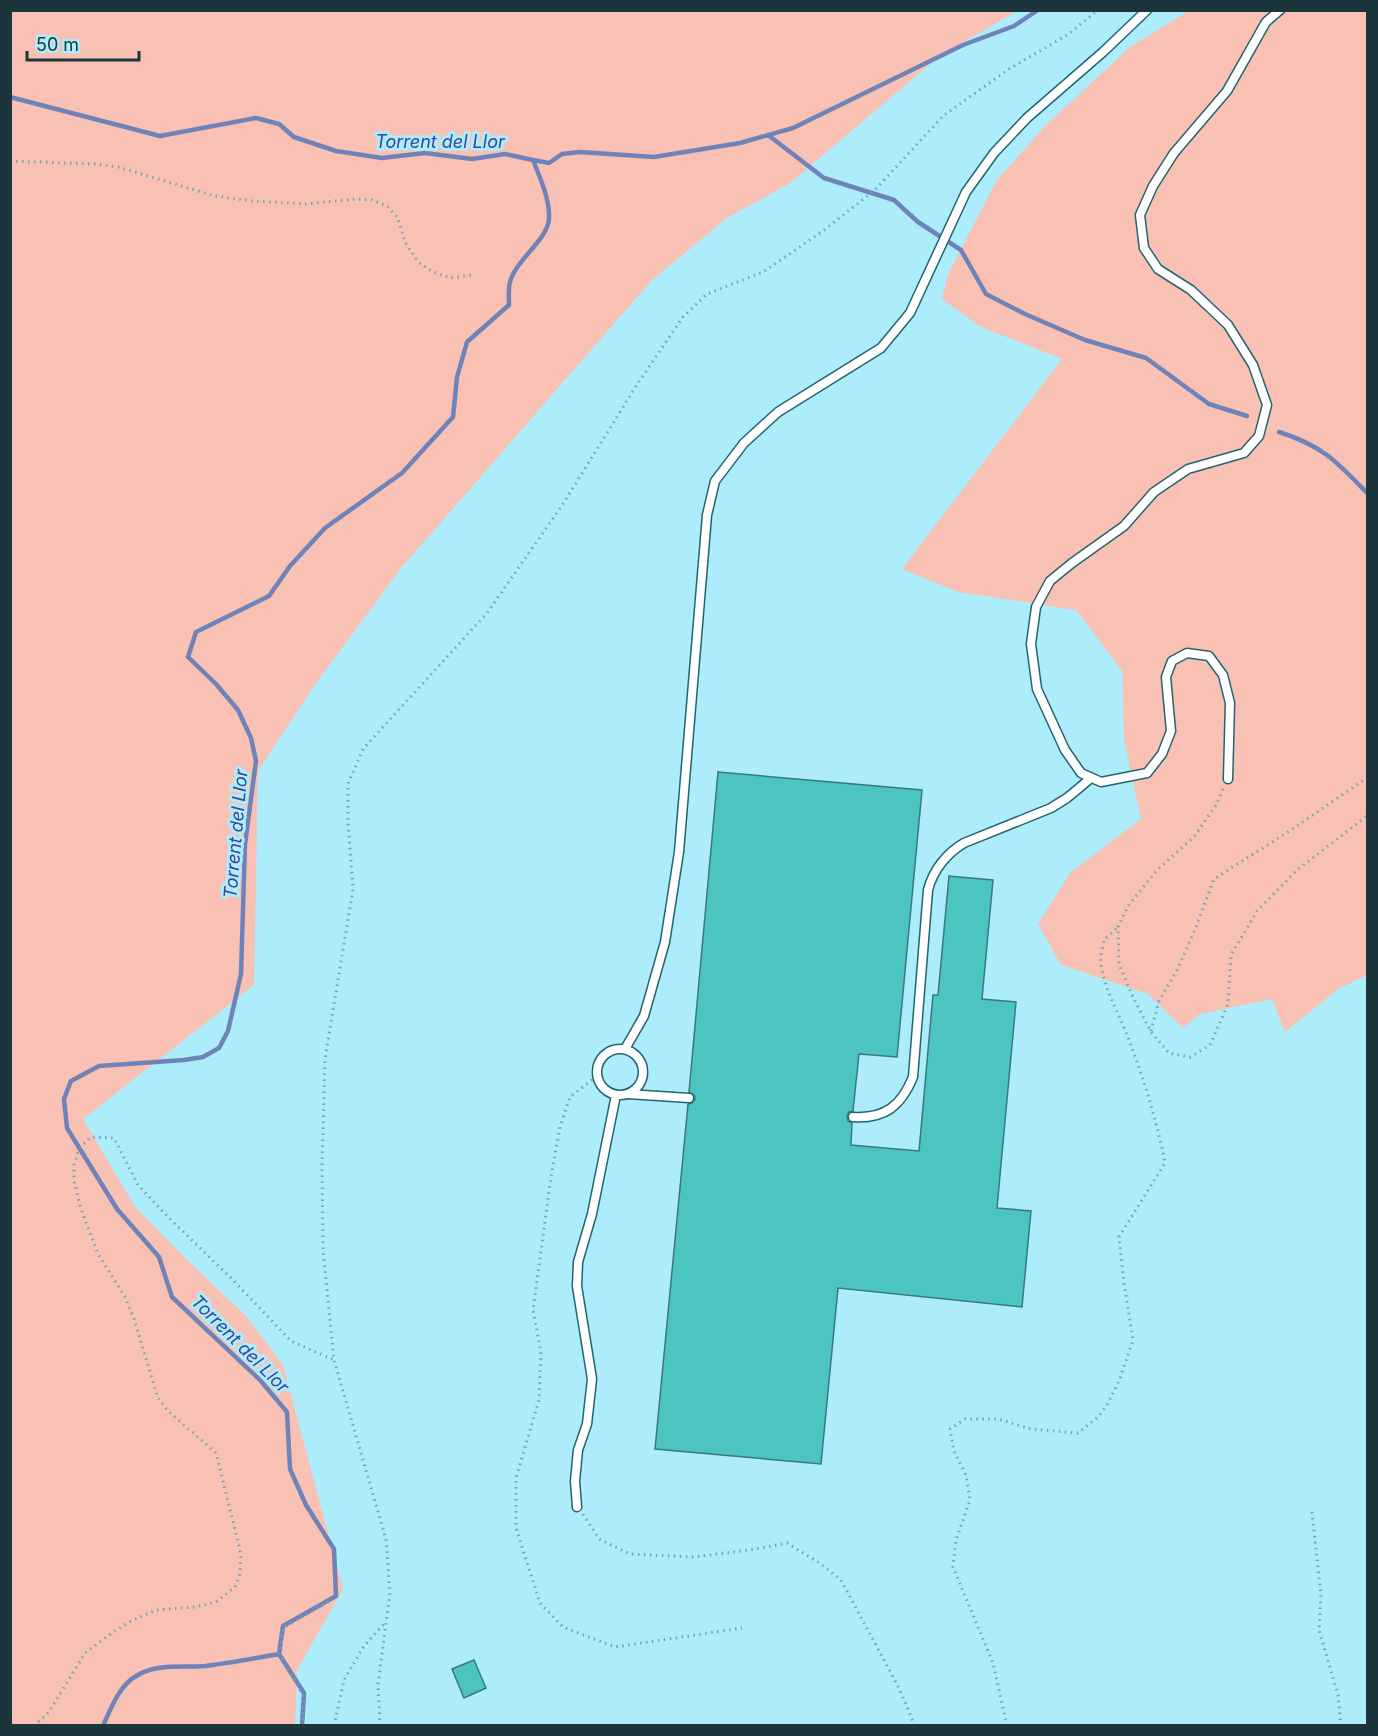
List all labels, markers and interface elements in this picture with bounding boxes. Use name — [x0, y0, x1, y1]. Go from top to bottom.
scale bar — [27, 24, 140, 62]
text: 50 m — [36, 34, 79, 55]
water label: Torrent del Llor — [375, 131, 506, 152]
water label: Torrent del Llor — [219, 767, 252, 899]
water label: Torrent del Llor — [187, 1290, 294, 1398]

